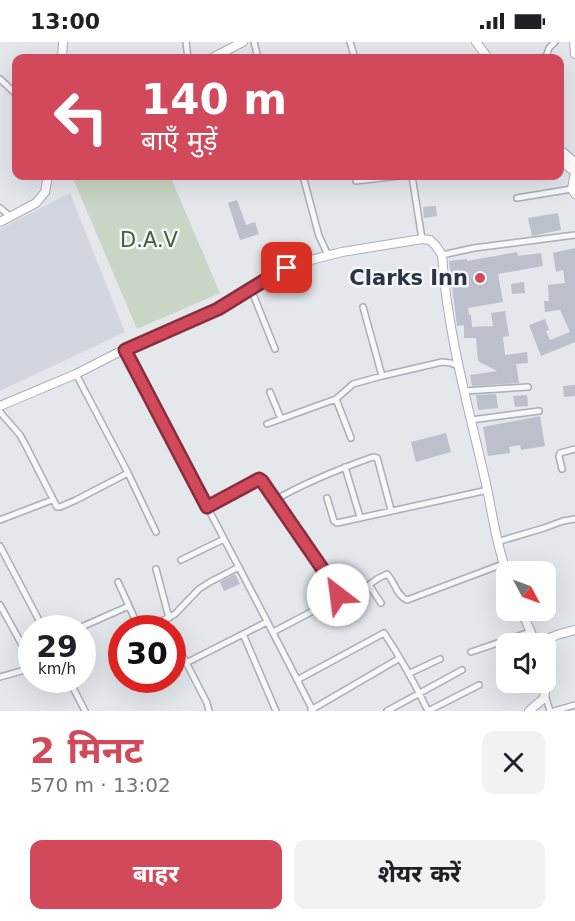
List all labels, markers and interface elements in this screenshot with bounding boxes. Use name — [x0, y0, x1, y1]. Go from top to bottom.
text: 13:00 — [30, 9, 100, 34]
text: 140 m — [141, 75, 287, 124]
icon: left — [42, 78, 120, 156]
text: बाएँ मुड़ें — [141, 125, 218, 156]
park label: D.A.V — [120, 228, 179, 252]
pin — [261, 242, 312, 293]
icon: arrive — [270, 251, 303, 284]
place label: Clarks Inn — [349, 266, 468, 290]
marker: Clarks Inn — [473, 271, 487, 285]
north arrow — [496, 561, 556, 621]
map controls — [496, 561, 556, 693]
position arrow — [306, 563, 370, 627]
speed limit sign: 30 — [108, 615, 186, 693]
text: 29 — [36, 629, 78, 664]
button: sound — [496, 633, 556, 693]
text: km/h — [38, 660, 76, 678]
text: 2 मिनट — [30, 730, 143, 771]
button: close — [482, 731, 545, 794]
text: 570 m · 13:02 — [30, 773, 171, 797]
button: बाहर — [30, 840, 282, 909]
button: शेयर करें — [294, 840, 545, 909]

